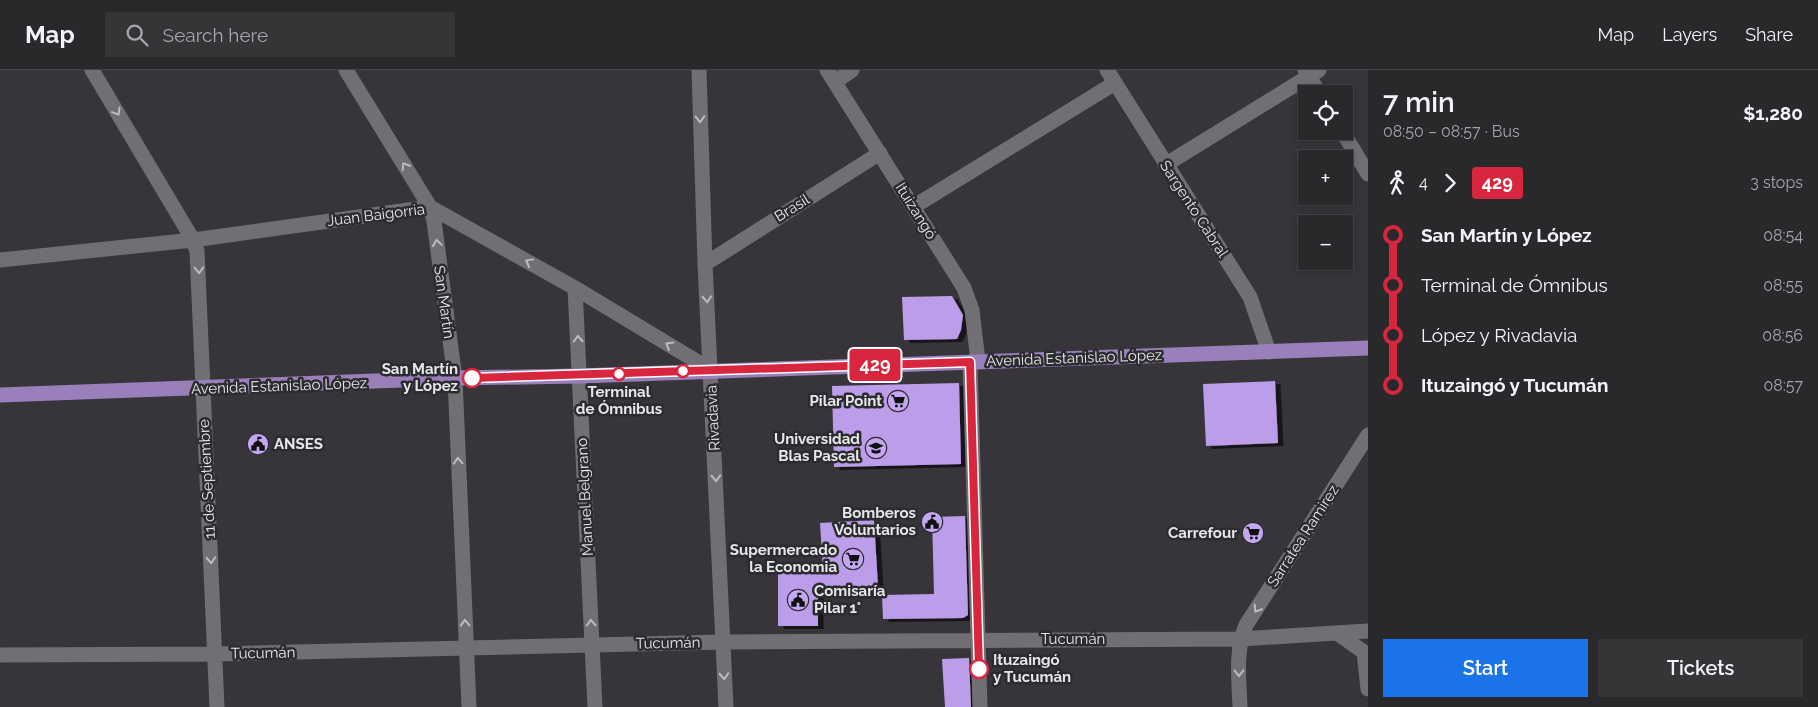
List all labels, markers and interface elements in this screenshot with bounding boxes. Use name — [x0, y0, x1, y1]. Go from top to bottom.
search box — [105, 12, 455, 57]
text: Map — [25, 20, 75, 49]
icon: search — [123, 21, 151, 49]
text: Search here — [163, 24, 268, 46]
text: Map — [1598, 24, 1634, 45]
text: Layers — [1662, 24, 1717, 45]
text: Share — [1745, 24, 1793, 45]
map controls — [1298, 85, 1353, 270]
button: locate — [1298, 85, 1353, 140]
text: 7 min — [1383, 86, 1455, 119]
text: $1,280 — [1743, 102, 1803, 124]
one-way arrow — [111, 107, 121, 116]
one-way arrow — [695, 115, 705, 123]
text: 08:50 – 08:57 · Bus — [1383, 122, 1520, 141]
button: + — [1298, 150, 1353, 205]
street label: Sargento Cabral — [1156, 157, 1233, 262]
one-way arrow — [401, 162, 411, 171]
icon: walk — [1383, 169, 1411, 197]
icon: forward — [1436, 169, 1464, 197]
text: 429 — [1482, 172, 1513, 193]
text: 4 — [1419, 173, 1428, 192]
text: 3 stops — [1750, 173, 1803, 192]
street label: Ituizangó — [892, 179, 940, 243]
street label: Brasil — [771, 190, 814, 226]
street label: Juan Baigorria — [326, 200, 426, 230]
button: − — [1298, 215, 1353, 270]
text: San Martín y López — [1421, 224, 1592, 246]
text: 08:54 — [1763, 226, 1803, 245]
one-way arrow — [432, 239, 442, 248]
one-way arrow — [526, 258, 535, 268]
street label: San Martín — [430, 264, 458, 340]
one-way arrow — [193, 267, 204, 275]
text: Terminal de Ómnibus — [1421, 274, 1608, 296]
text: 08:55 — [1763, 276, 1803, 295]
one-way arrow — [701, 295, 712, 303]
text: López y Rivadavia — [1421, 324, 1577, 346]
text: 08:56 — [1762, 326, 1803, 345]
one-way arrow — [572, 334, 583, 342]
one-way arrow — [666, 341, 675, 351]
street label: Avenida Estanislao López — [986, 346, 1162, 370]
line badge: 429 — [846, 349, 904, 381]
text: 429 — [859, 354, 891, 375]
place label: San Martín y López — [382, 360, 458, 395]
unlabelled marker — [676, 364, 690, 378]
marker: Terminal de Ómnibus — [612, 367, 626, 381]
marker: San Martín y López — [462, 368, 482, 388]
street label: Avenida Estanislao López — [191, 374, 367, 398]
text: Ituzaingó y Tucumán — [1421, 374, 1608, 396]
text: 08:57 — [1763, 376, 1803, 395]
place label: Terminal de Ómnibus — [576, 383, 662, 418]
street label: Rivadavia — [702, 385, 724, 451]
supermarket icon: Pilar Point — [886, 389, 910, 413]
place label: Pilar Point — [810, 392, 882, 410]
street label: 11 de Septiembre — [195, 419, 219, 539]
place label: Universidad Blas Pascal — [774, 430, 860, 465]
public building icon: ANSES — [246, 432, 270, 456]
place label: ANSES — [274, 435, 323, 453]
school or university icon: Universidad Blas Pascal — [864, 436, 888, 460]
street label: Manuel Belgrano — [573, 437, 597, 557]
one-way arrow — [453, 457, 463, 464]
one-way arrow — [710, 475, 721, 483]
street label: Sarratea Ramirez — [1263, 482, 1343, 590]
place label: Bomberos Voluntarios — [834, 504, 916, 539]
public building icon: Bomberos Voluntarios — [920, 510, 944, 534]
supermarket icon: Carrefour — [1241, 521, 1265, 545]
place label: Carrefour — [1168, 524, 1237, 542]
place label: Supermercado la Economia — [730, 541, 837, 576]
supermarket icon: Supermercado la Economia — [841, 547, 865, 571]
one-way arrow — [205, 556, 216, 564]
place label: Comisaría Pilar 1° — [814, 582, 886, 617]
public building icon: Comisaría Pilar 1° — [786, 588, 810, 612]
one-way arrow — [1253, 604, 1263, 613]
one-way arrow — [460, 619, 470, 627]
one-way arrow — [586, 619, 597, 627]
street label: Tucumán — [1041, 630, 1105, 648]
street label: Tucumán — [636, 633, 700, 653]
button: Start — [1383, 639, 1588, 697]
button: Tickets — [1598, 639, 1803, 697]
street label: Tucumán — [231, 643, 295, 663]
place label: Ituzaingó y Tucumán — [993, 651, 1071, 686]
marker: Ituzaingó y Tucumán — [969, 659, 989, 679]
one-way arrow — [1234, 670, 1244, 677]
one-way arrow — [719, 672, 730, 680]

